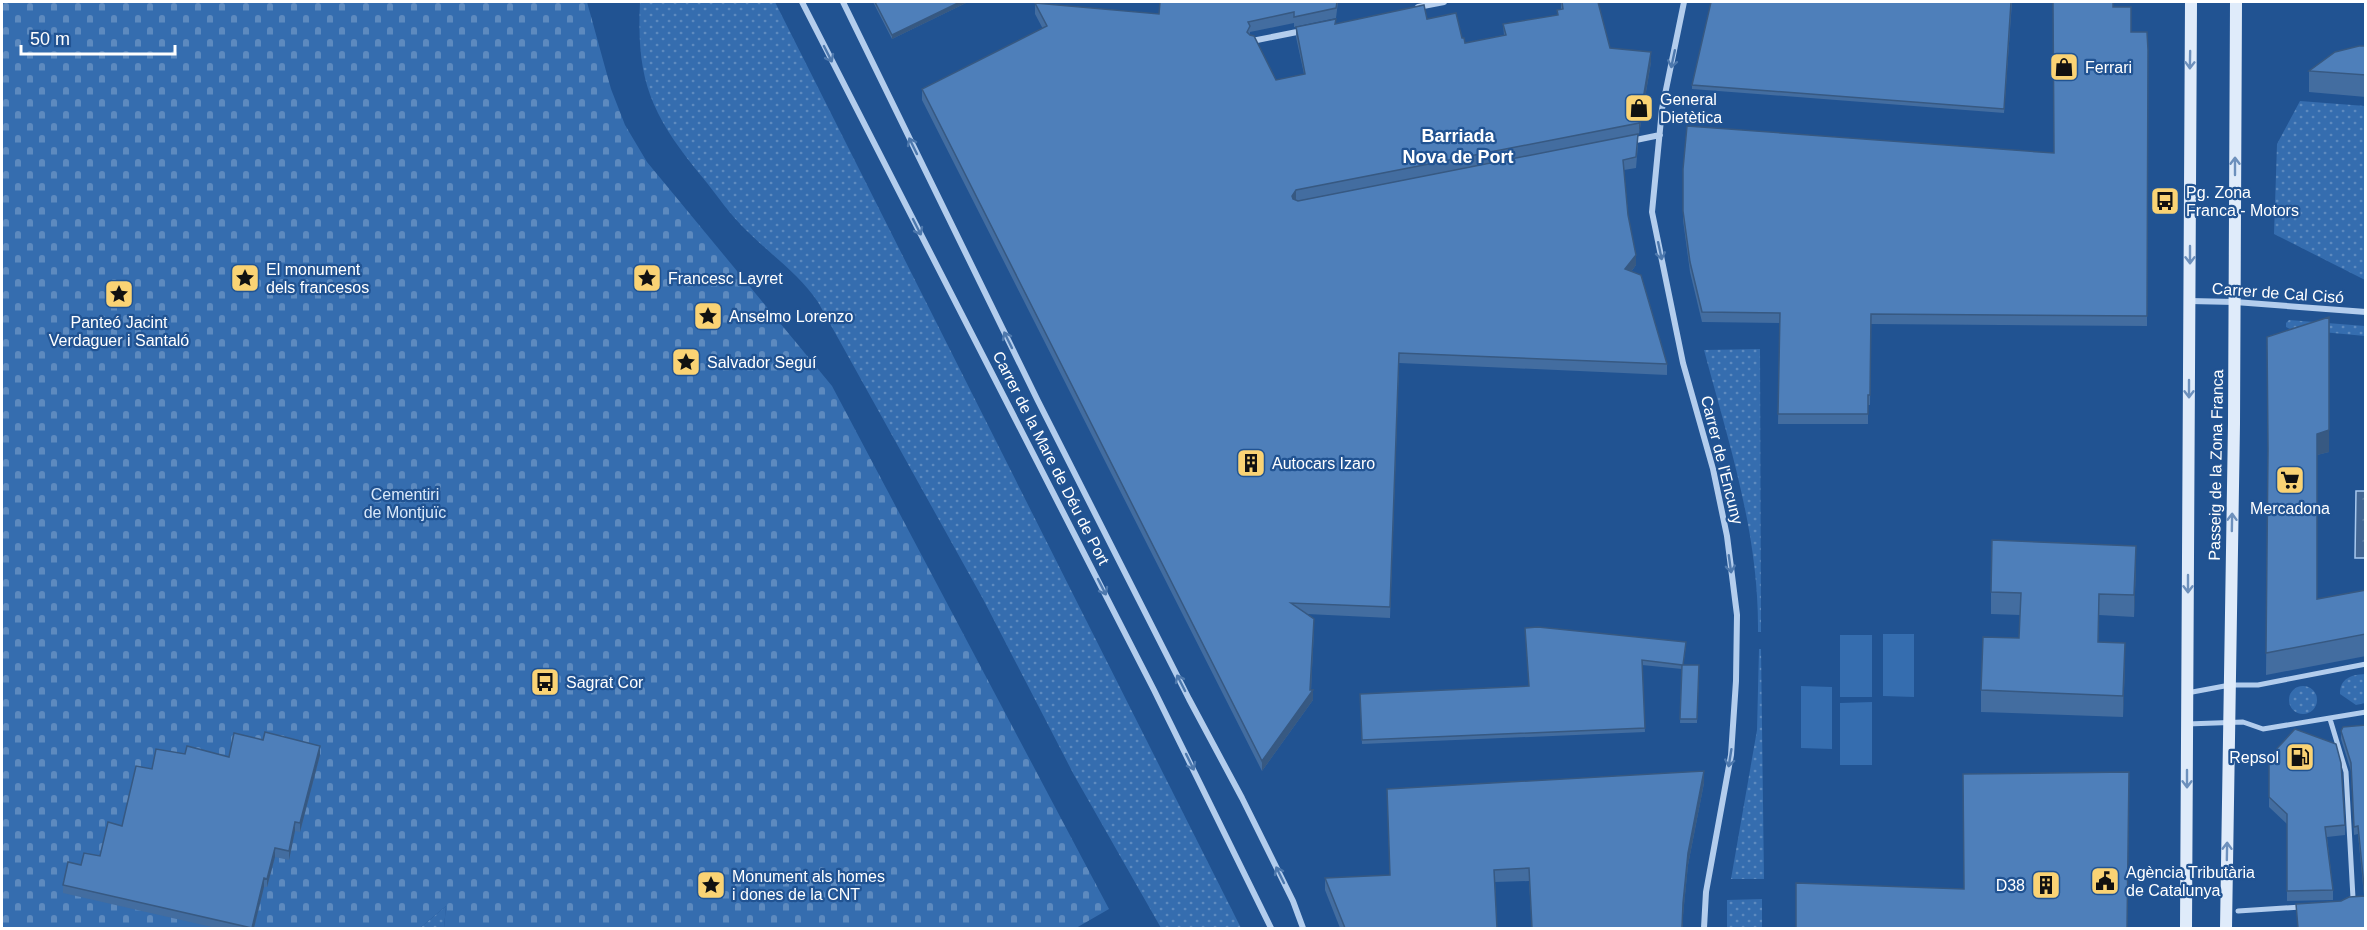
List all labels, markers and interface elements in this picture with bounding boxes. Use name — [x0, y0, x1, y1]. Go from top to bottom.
scale bar — [21, 18, 176, 56]
text: 50 m — [30, 29, 70, 49]
one-way arrow — [823, 44, 834, 62]
one-way arrow — [1666, 49, 1678, 68]
one-way arrow — [2184, 49, 2196, 69]
shop icon: Ferrari — [2048, 51, 2080, 83]
place label: Ferrari — [2085, 59, 2132, 76]
place label: General Dietètica — [1660, 91, 1722, 126]
shop icon: General Dietètica — [1623, 92, 1655, 124]
district label: Barriada Nova de Port — [1402, 126, 1514, 167]
one-way arrow — [907, 137, 919, 155]
one-way arrow — [2229, 156, 2241, 176]
place label: Pg. Zona Franca - Motors — [2186, 184, 2299, 219]
bus stop icon: Pg. Zona Franca - Motors — [2149, 185, 2181, 217]
one-way arrow — [911, 218, 923, 235]
one-way arrow — [1655, 241, 1666, 261]
one-way arrow — [2184, 244, 2196, 264]
place label: El monument dels francesos — [266, 261, 369, 296]
place icon: El monument dels francesos — [229, 262, 261, 294]
place icon: Francesc Layret — [631, 262, 663, 294]
place label: Francesc Layret — [668, 270, 783, 287]
place icon: Panteó Jacint Verdaguer i Santaló — [103, 278, 135, 310]
street label: Carrer de Cal Cisó — [2211, 280, 2345, 306]
place icon: Anselmo Lorenzo — [692, 300, 724, 332]
place label: Anselmo Lorenzo — [729, 308, 854, 325]
place label: Panteó Jacint Verdaguer i Santaló — [49, 314, 189, 349]
one-way arrow — [1002, 331, 1014, 349]
place icon: Salvador Seguí — [670, 346, 702, 378]
street label: Carrer de la Mare de Déu de Port — [990, 348, 1113, 568]
place label: Salvador Seguí — [707, 354, 817, 371]
street label: Passeig de la Zona Franca — [2206, 369, 2226, 561]
one-way arrow — [2183, 378, 2195, 398]
street label: Carrer de l'Encuny — [1698, 394, 1746, 526]
building icon: Autocars Izaro — [1235, 447, 1267, 479]
place label: Autocars Izaro — [1272, 455, 1375, 472]
supermarket icon: Mercadona — [2274, 464, 2306, 496]
park label: Cementiri de Montjuïc — [364, 486, 446, 521]
place label: Mercadona — [2250, 500, 2330, 517]
one-way arrow — [2226, 512, 2238, 532]
one-way arrow — [1725, 554, 1736, 574]
one-way arrow — [2182, 573, 2194, 593]
one-way arrow — [1097, 578, 1108, 596]
bus stop icon: Sagrat Cor — [529, 666, 561, 698]
place label: Sagrat Cor — [566, 674, 644, 691]
one-way arrow — [1175, 674, 1186, 692]
fuel station icon: Repsol — [2284, 741, 2316, 773]
one-way arrow — [1724, 748, 1735, 768]
place label: Repsol — [2229, 749, 2279, 766]
one-way arrow — [1184, 752, 1196, 770]
one-way arrow — [2181, 768, 2193, 788]
one-way arrow — [2222, 841, 2233, 861]
place label: Agència Tributària de Catalunya — [2126, 864, 2255, 899]
public building icon: Agència Tributària de Catalunya — [2089, 865, 2121, 897]
one-way arrow — [1274, 866, 1285, 884]
place label: Monument als homes i dones de la CNT — [732, 868, 885, 903]
place icon: Monument als homes i dones de la CNT — [695, 869, 727, 901]
building icon: D38 — [2030, 869, 2062, 901]
place label: D38 — [1996, 877, 2025, 894]

